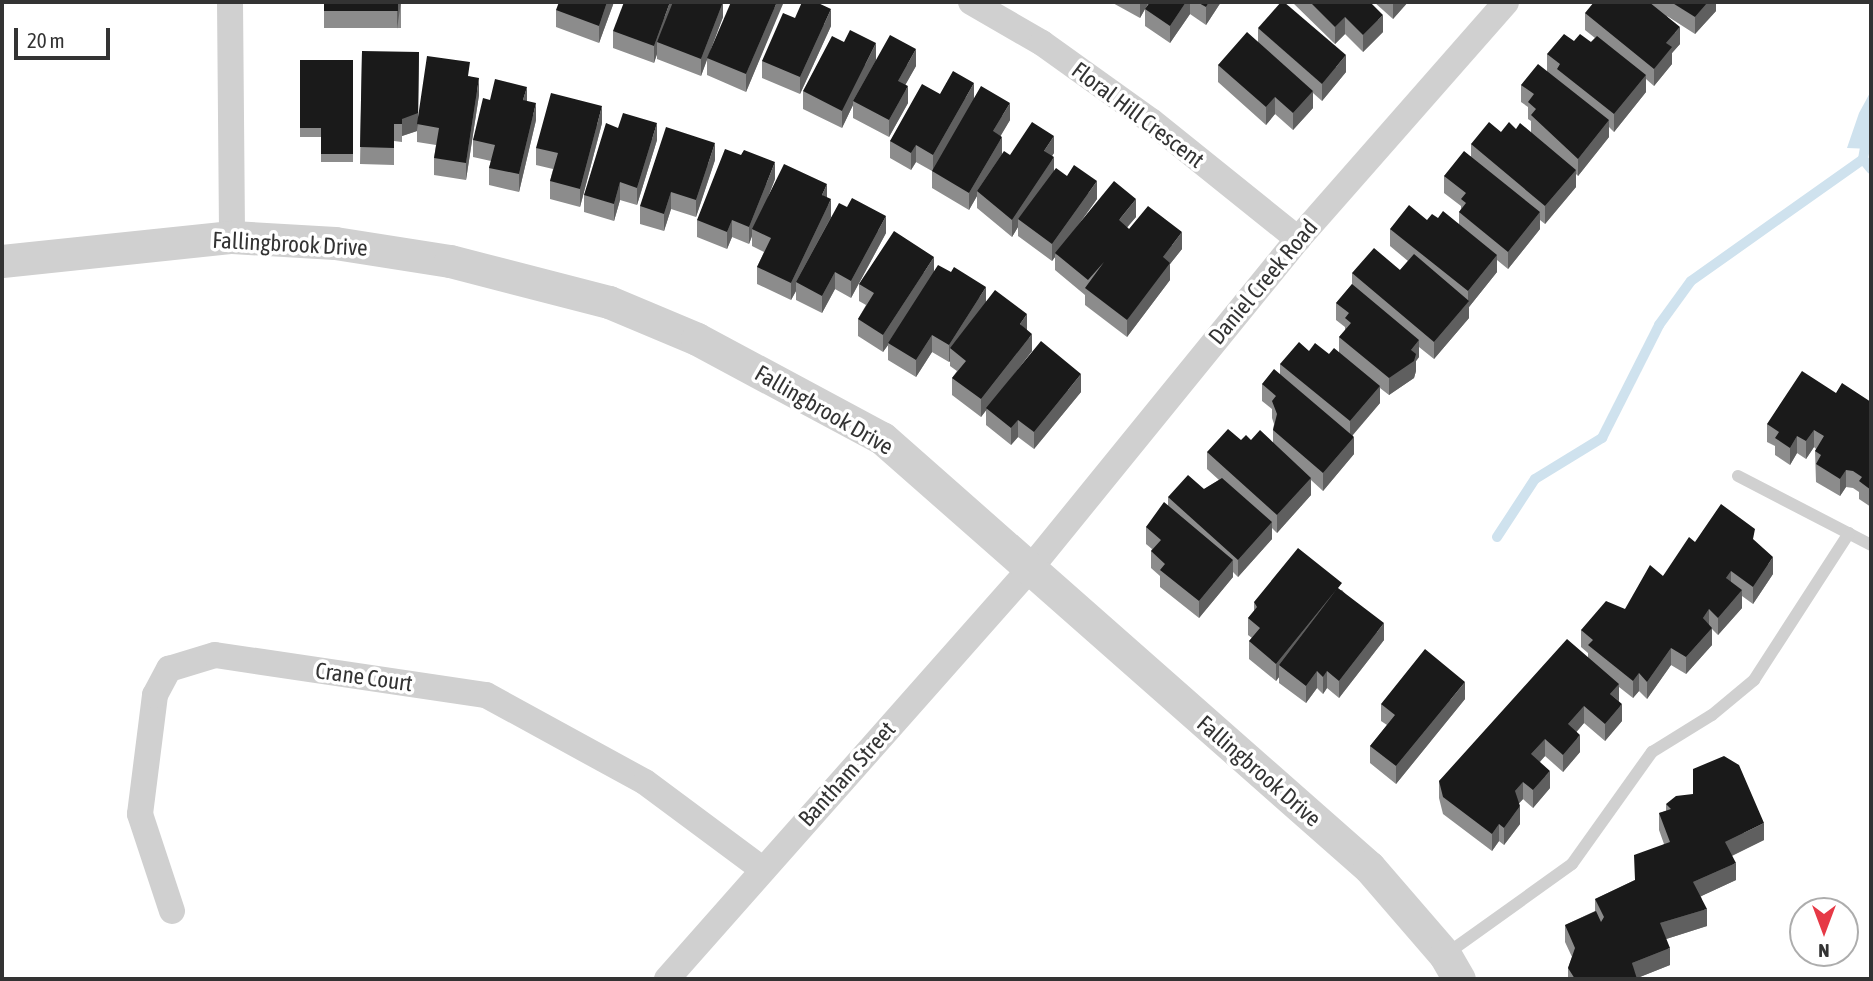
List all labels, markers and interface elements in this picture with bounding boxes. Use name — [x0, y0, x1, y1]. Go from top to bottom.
scale bar — [18, 14, 114, 58]
text: 20 m — [27, 28, 65, 52]
street label: Floral Hill Crescent — [1066, 56, 1210, 174]
street label: Daniel Creek Road — [1203, 214, 1323, 350]
street label: Fallingbrook Drive — [212, 226, 368, 262]
street label: Fallingbrook Drive — [750, 359, 898, 461]
street label: Crane Court — [314, 657, 414, 697]
street label: Fallingbrook Drive — [1191, 710, 1327, 832]
street label: Bantham Street — [793, 716, 901, 832]
north arrow — [1789, 897, 1859, 967]
text: N — [1818, 940, 1830, 962]

